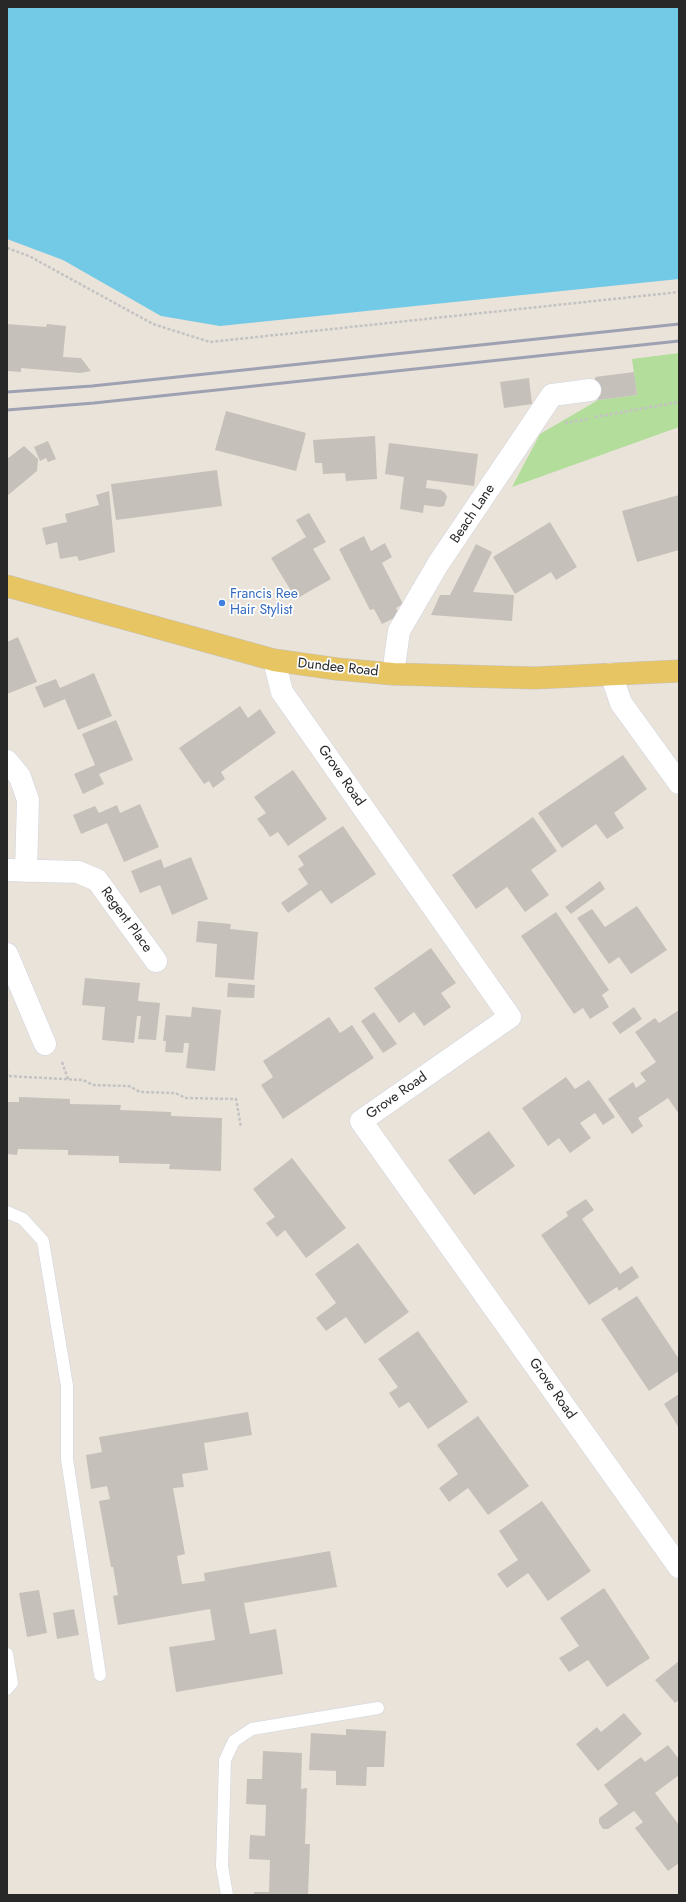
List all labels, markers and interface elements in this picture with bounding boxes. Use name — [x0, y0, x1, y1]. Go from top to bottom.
street label: Beach Lane — [447, 481, 499, 547]
place label: Francis Ree Hair Stylist — [230, 587, 298, 620]
marker: Francis Ree Hair Stylist — [217, 598, 227, 608]
street label: Dundee Road — [297, 655, 379, 681]
street label: Grove Road — [314, 742, 368, 810]
street label: Regent Place — [97, 884, 155, 956]
street label: Grove Road — [363, 1069, 431, 1123]
street label: Grove Road — [525, 1355, 579, 1423]

